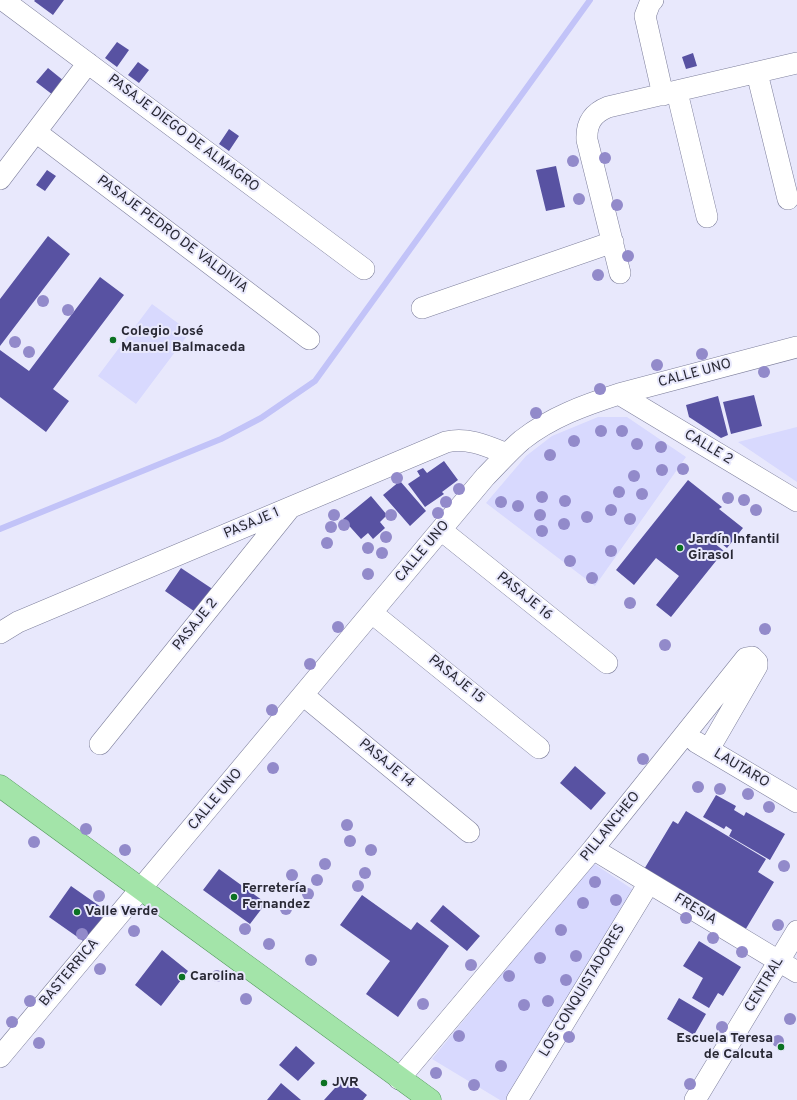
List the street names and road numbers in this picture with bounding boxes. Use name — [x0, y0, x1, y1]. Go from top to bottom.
street label: PASAJE DIEGO DE ALMAGRO — [104, 72, 262, 196]
street label: PASAJE PEDRO DE VALDIVIA — [93, 173, 251, 297]
street label: CALLE UNO — [657, 356, 733, 392]
street label: CALLE 2 — [681, 427, 735, 469]
street label: PASAJE 1 — [222, 505, 282, 543]
street label: CALLE UNO — [392, 518, 454, 586]
street label: PASAJE 16 — [493, 569, 555, 625]
street label: PASAJE 2 — [170, 596, 222, 654]
street label: PASAJE 15 — [425, 652, 487, 708]
street label: PASAJE 14 — [355, 736, 417, 792]
street label: LAUTARO — [710, 746, 772, 792]
street label: CALLE UNO — [185, 766, 247, 834]
street label: PILLANCHEO — [578, 789, 644, 865]
street label: FRESIA — [671, 891, 719, 929]
street label: LOS CONQUISTADORES — [537, 922, 629, 1060]
street label: BASTERRICA — [37, 936, 103, 1010]
street label: CENTRAL — [742, 954, 788, 1016]

